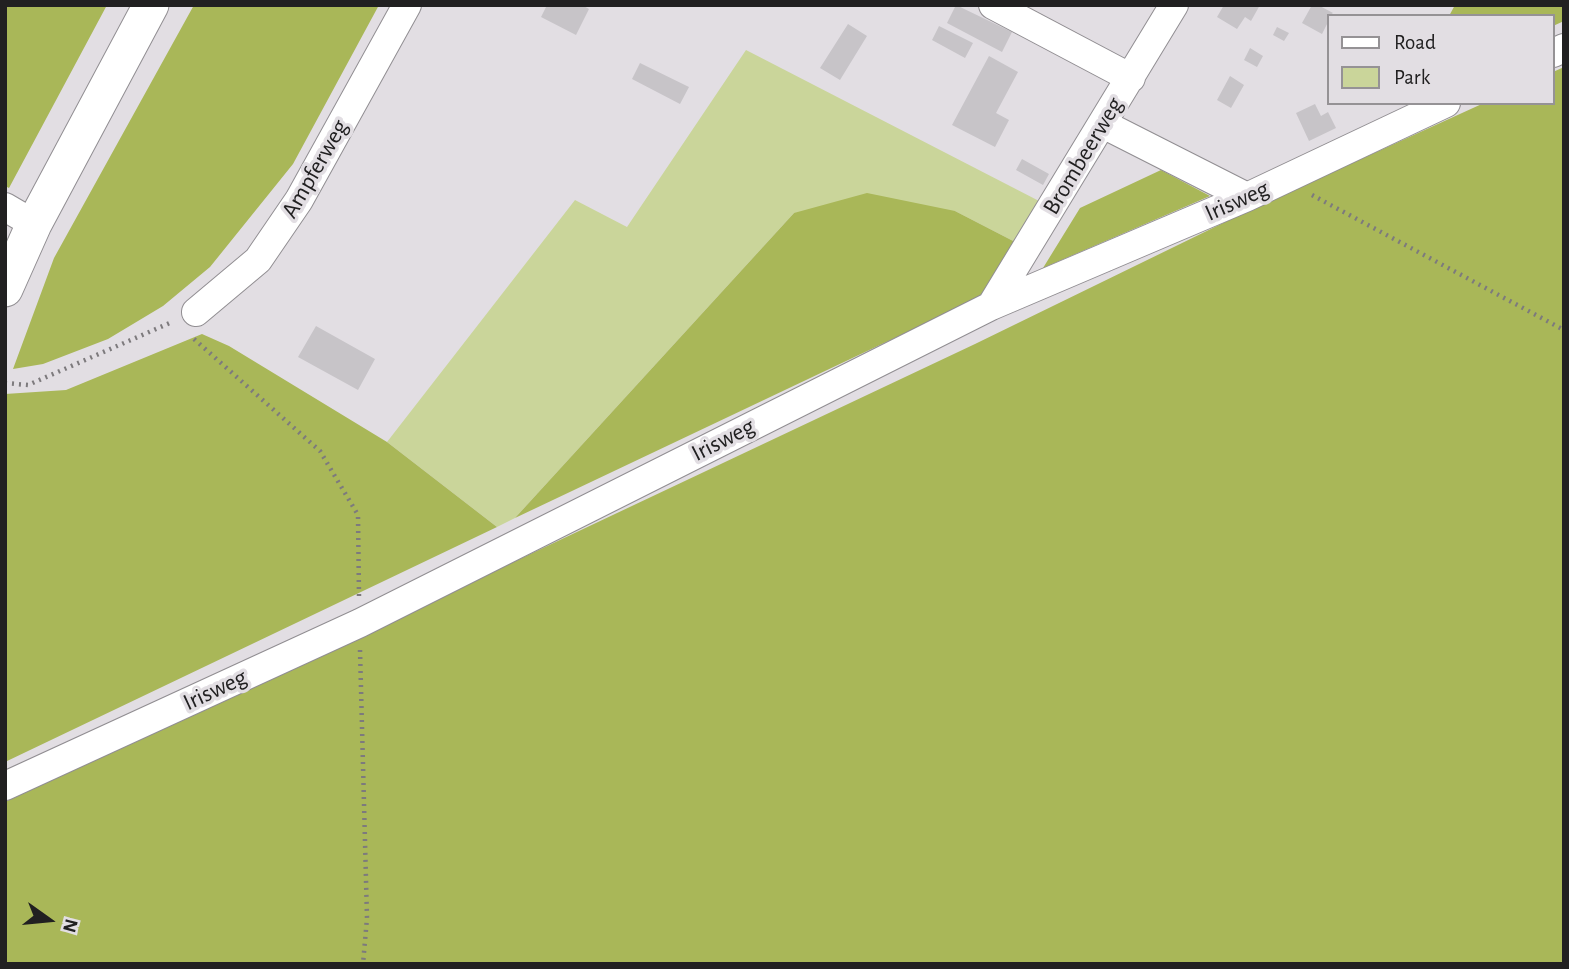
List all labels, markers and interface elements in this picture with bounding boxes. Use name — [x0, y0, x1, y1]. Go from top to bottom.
legend — [1328, 14, 1555, 105]
text: Road — [1394, 32, 1436, 53]
text: Park — [1394, 67, 1430, 88]
street label: Brombeerweg — [1037, 92, 1129, 220]
street label: Ampferweg — [275, 115, 355, 223]
street label: Irisweg — [1201, 174, 1273, 228]
street label: Irisweg — [687, 412, 759, 468]
street label: Irisweg — [179, 663, 251, 717]
north arrow — [14, 885, 84, 955]
text: N — [59, 917, 81, 934]

